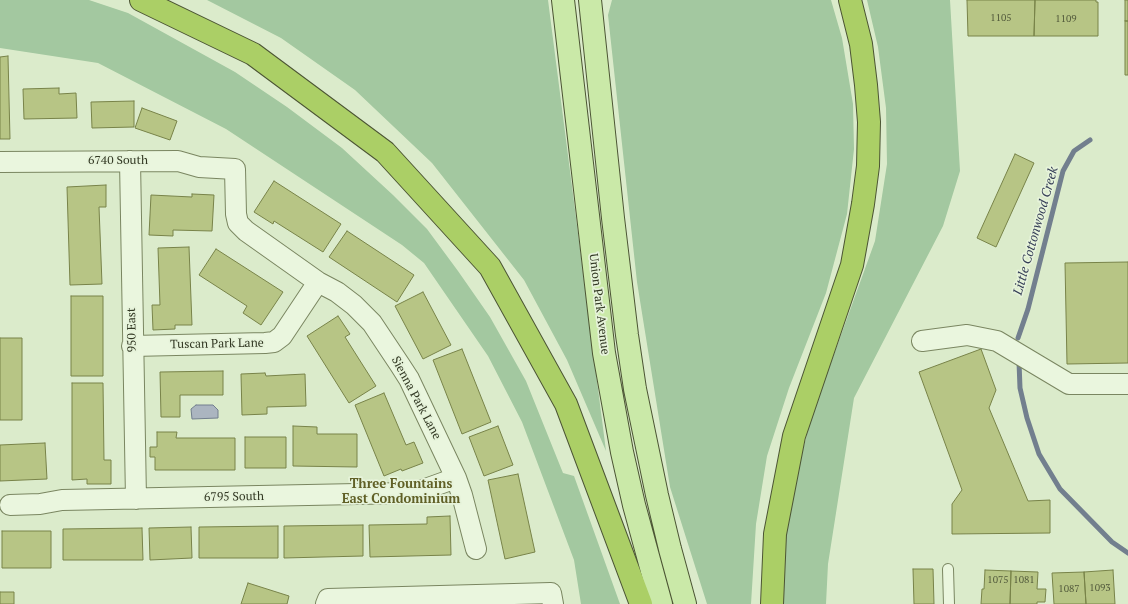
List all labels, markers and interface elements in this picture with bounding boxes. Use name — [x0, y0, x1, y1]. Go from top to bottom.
house number: 1105 — [990, 12, 1012, 24]
house number: 1109 — [1055, 13, 1077, 25]
street label: 6740 South — [88, 154, 148, 168]
water label: Little Cottonwood Creek — [1010, 165, 1062, 297]
street label: Union Park Avenue — [586, 253, 612, 355]
street label: 950 East — [124, 307, 140, 353]
street label: Tuscan Park Lane — [170, 336, 264, 352]
street label: Sienna Park Lane — [388, 354, 444, 442]
district label: Three Fountains East Condominium — [342, 476, 460, 507]
street label: 6795 South — [204, 489, 264, 505]
house number: 1075 — [987, 574, 1009, 586]
house number: 1081 — [1013, 574, 1035, 586]
house number: 1093 — [1089, 582, 1111, 594]
house number: 1087 — [1058, 583, 1080, 595]

